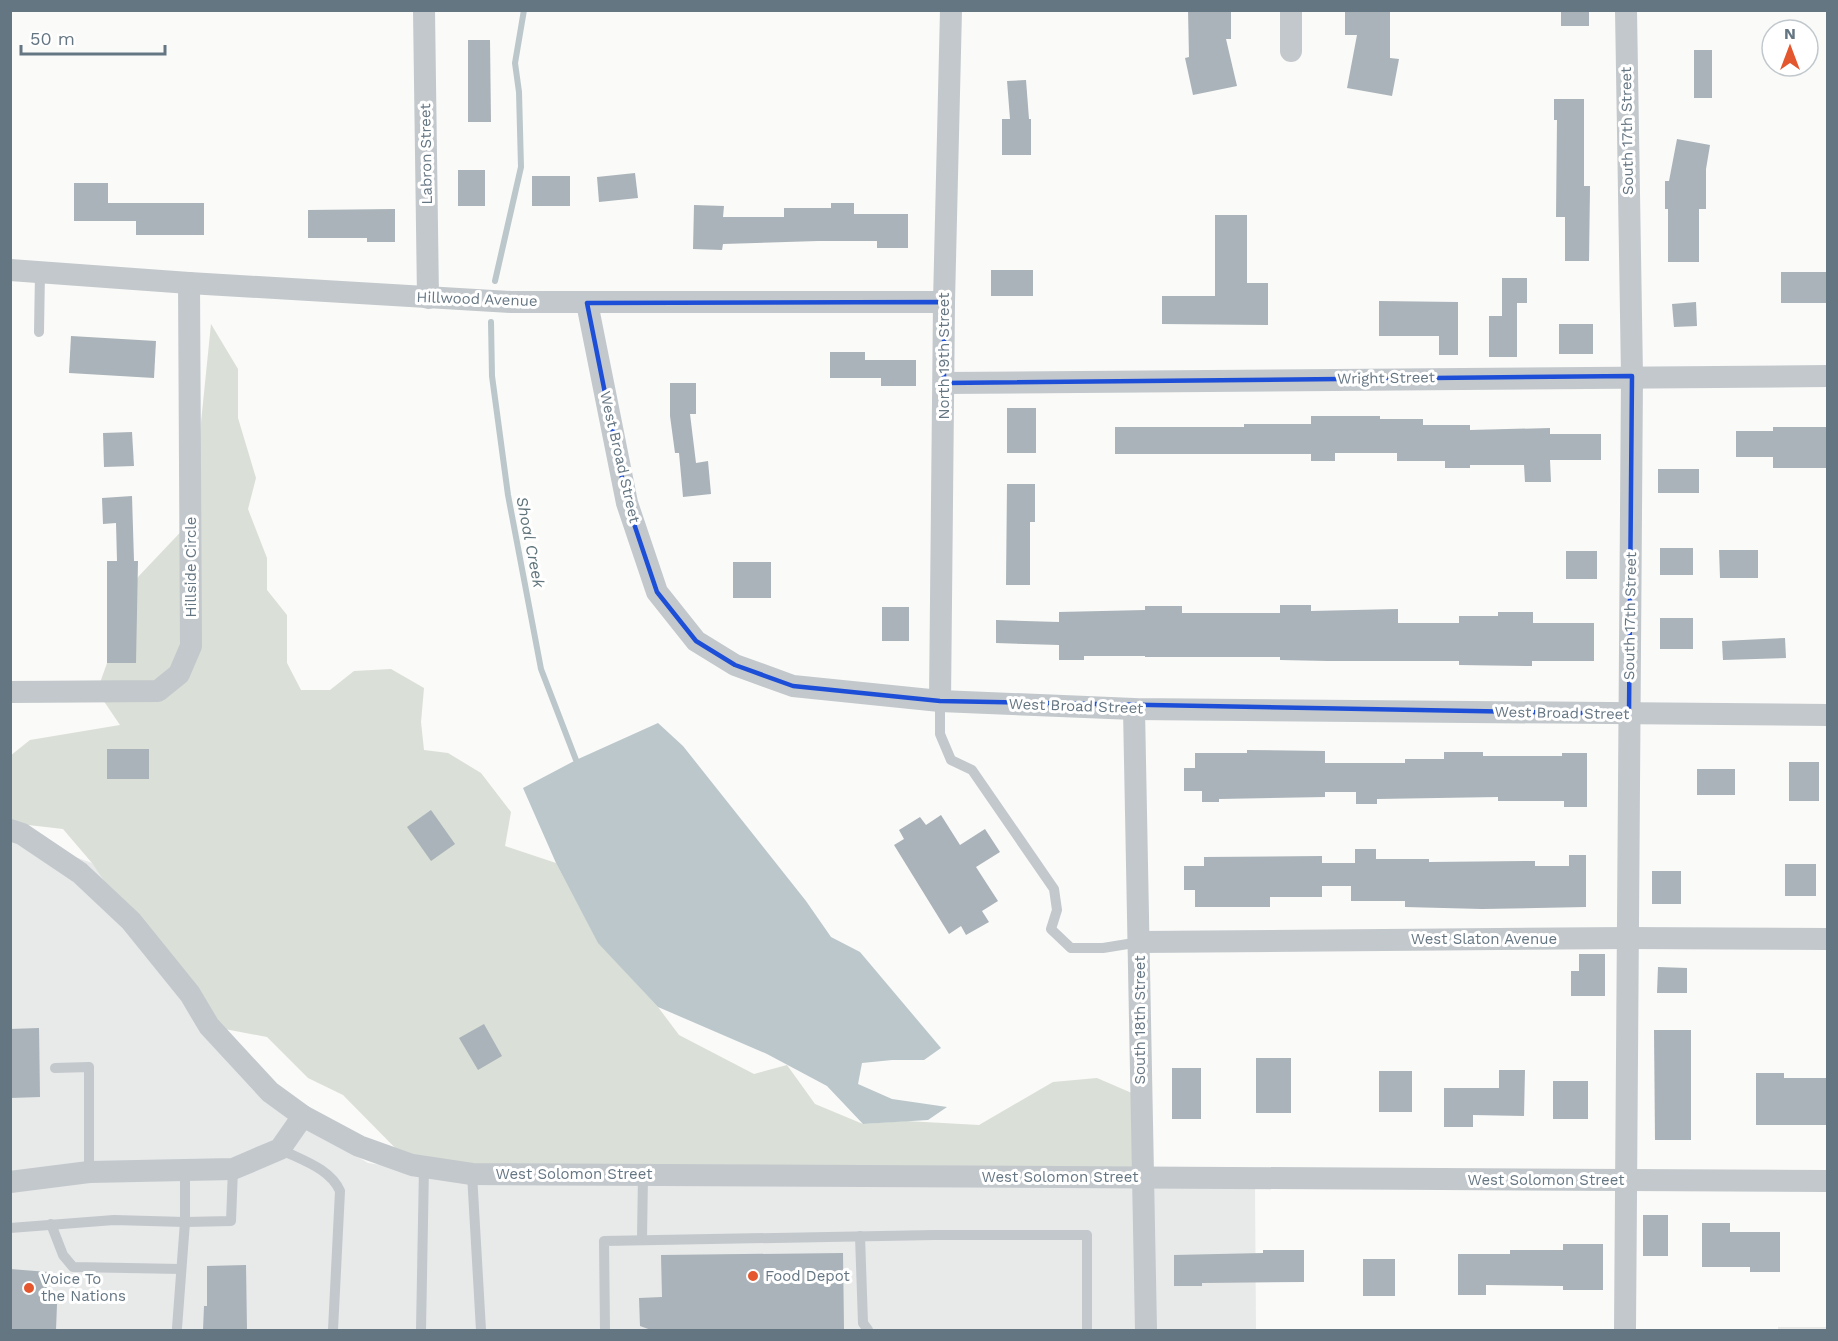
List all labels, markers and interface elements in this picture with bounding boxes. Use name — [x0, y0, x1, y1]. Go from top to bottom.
scale bar — [21, 18, 165, 56]
north arrow — [1760, 18, 1820, 78]
text: N — [1784, 24, 1796, 43]
text: 50 m — [30, 28, 75, 49]
street label: South 17th Street — [1617, 66, 1637, 195]
street label: Labron Street — [416, 102, 436, 205]
street label: Hillwood Avenue — [416, 288, 538, 310]
street label: North 19th Street — [935, 292, 953, 419]
street label: Wright Street — [1337, 368, 1436, 388]
street label: West Broad Street — [596, 389, 644, 525]
water label: Shoal Creek — [512, 495, 549, 591]
street label: Hillside Circle — [182, 516, 200, 618]
street label: South 17th Street — [1620, 551, 1640, 680]
street label: West Broad Street — [1008, 695, 1144, 717]
street label: West Broad Street — [1495, 703, 1630, 723]
street label: West Slaton Avenue — [1411, 930, 1557, 948]
street label: South 18th Street — [1131, 955, 1149, 1085]
street label: West Solomon Street — [496, 1165, 653, 1183]
street label: West Solomon Street — [982, 1168, 1139, 1186]
street label: West Solomon Street — [1468, 1171, 1625, 1189]
place label: Food Depot — [765, 1267, 851, 1285]
marker: Food Depot — [746, 1269, 760, 1283]
place label: Voice To the Nations — [41, 1270, 126, 1305]
marker: Voice To the Nations — [22, 1281, 36, 1295]

